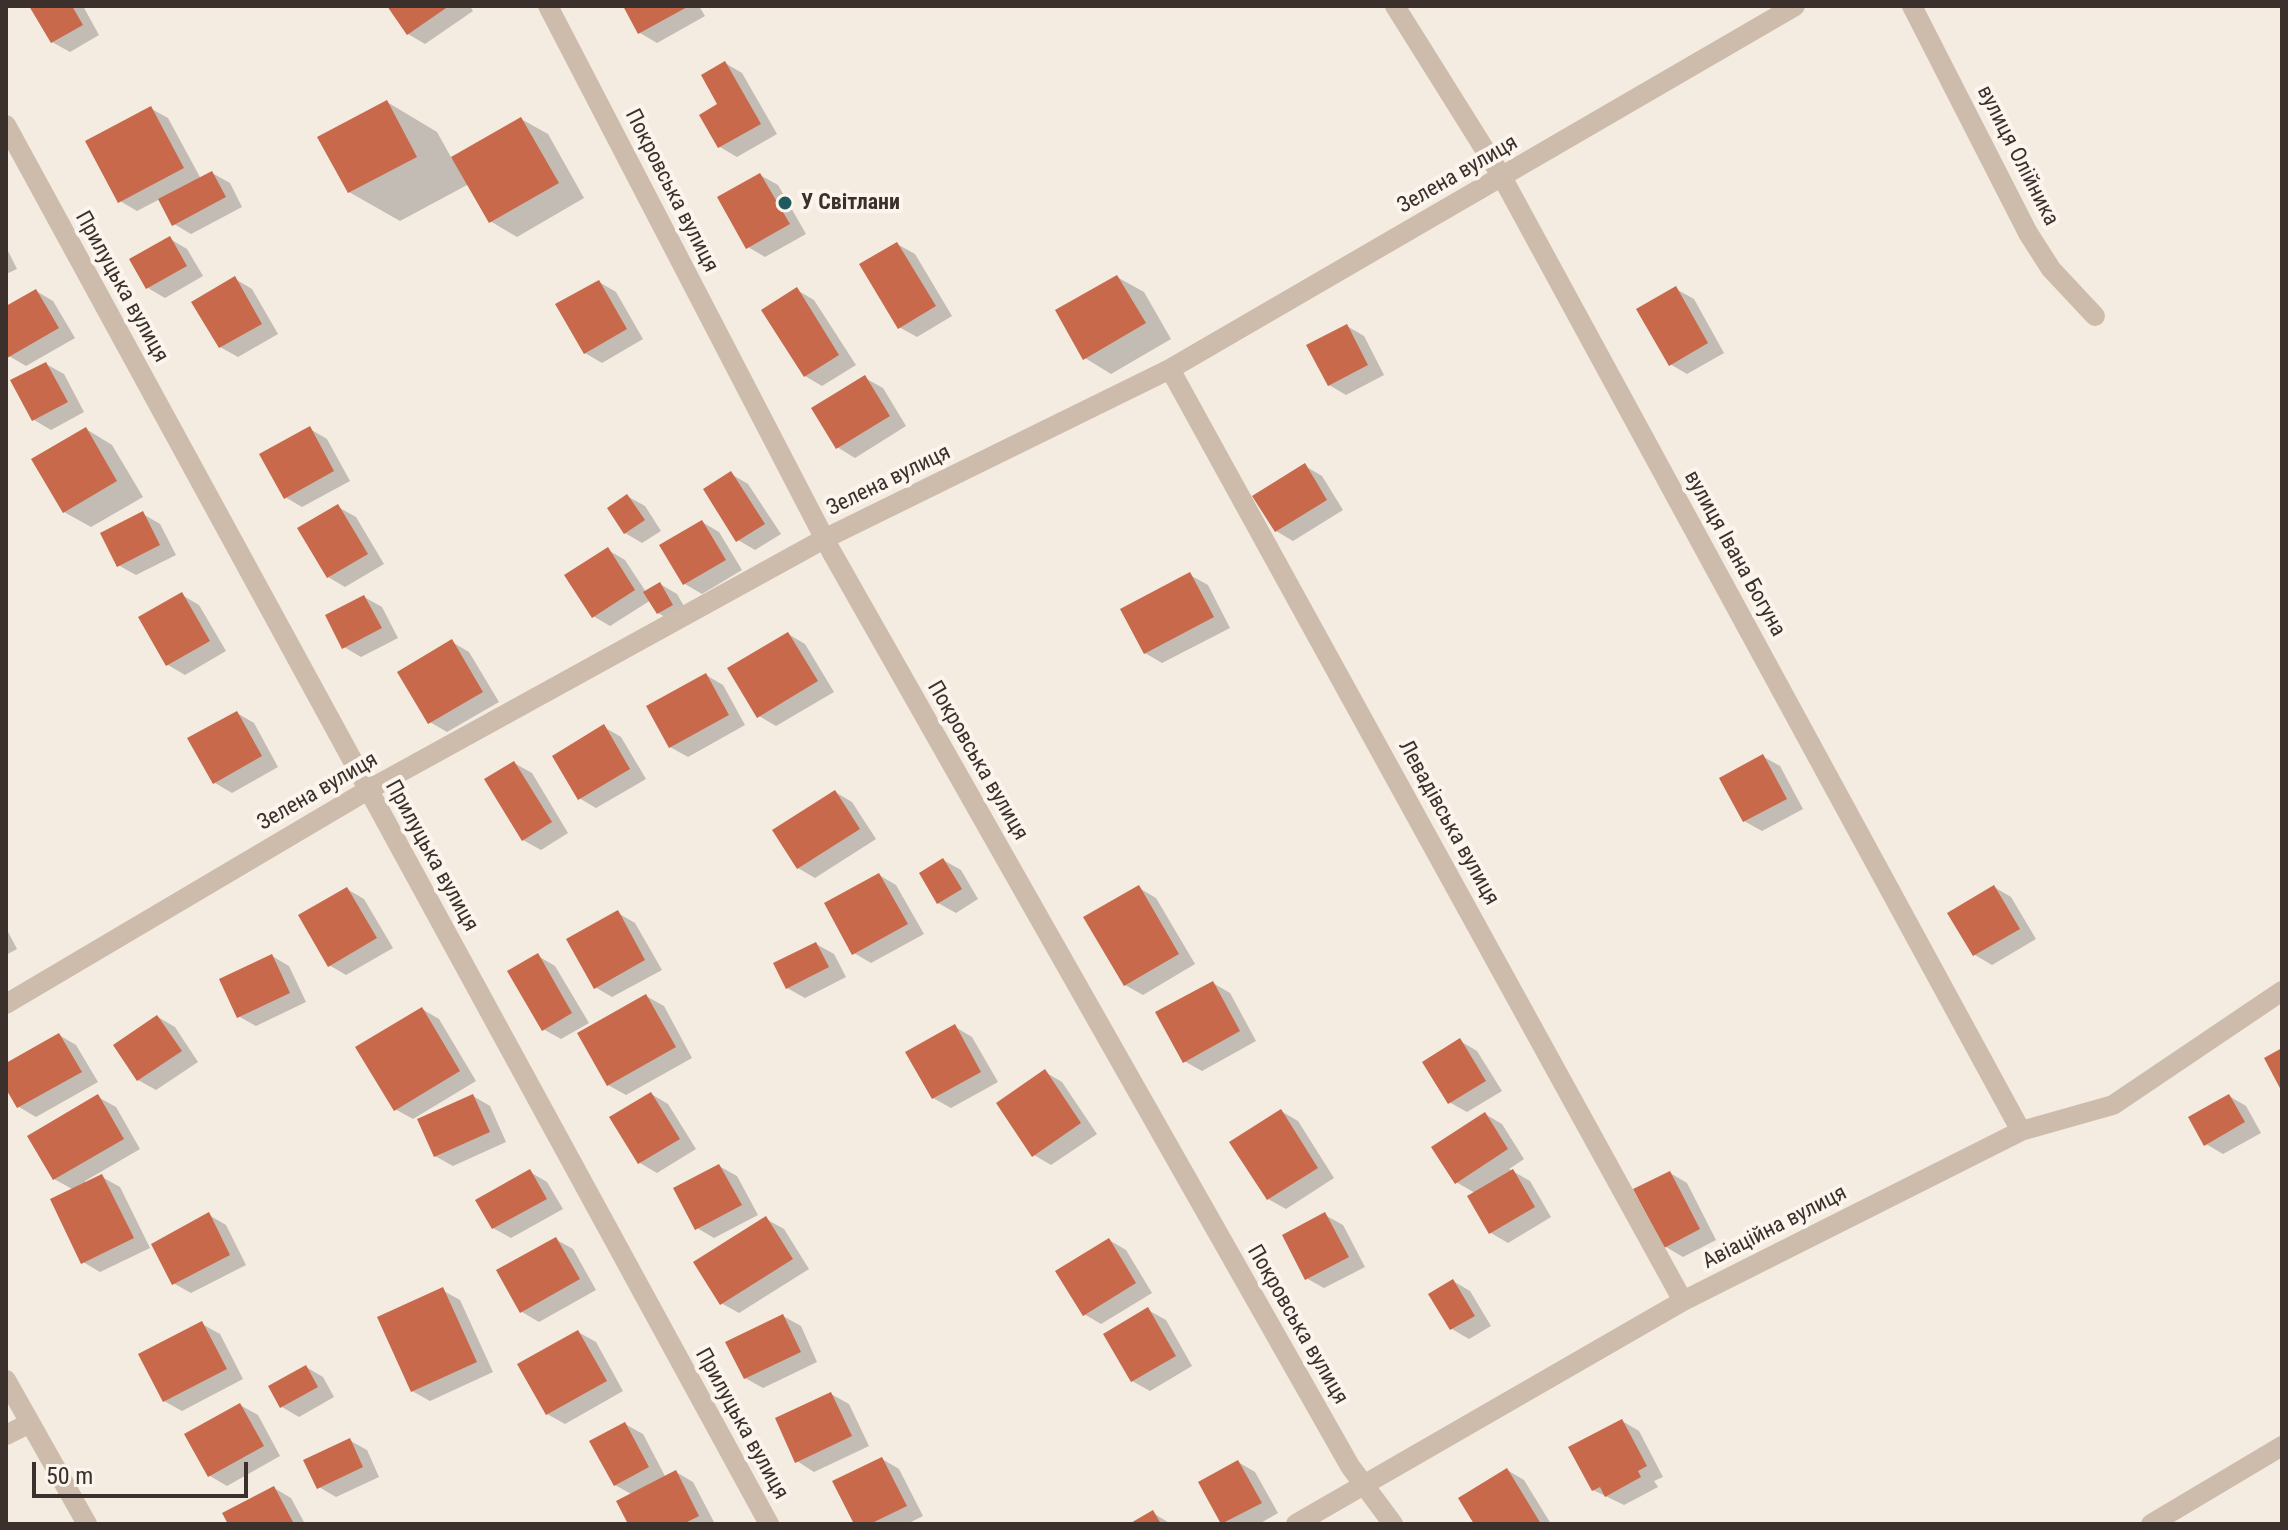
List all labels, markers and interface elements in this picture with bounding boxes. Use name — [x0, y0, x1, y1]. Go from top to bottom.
street label: вулиця Олійника — [1970, 82, 2064, 230]
street label: Покровська вулиця — [618, 105, 724, 277]
street label: Зелена вулиця — [1393, 130, 1523, 220]
place label: У Світлани — [801, 190, 900, 216]
marker: У Світлани — [776, 194, 794, 212]
street label: Прилуцька вулиця — [69, 207, 173, 367]
street label: Зелена вулиця — [823, 440, 955, 522]
street label: вулиця Івана Богуна — [1677, 466, 1791, 642]
street label: Покровська вулиця — [921, 677, 1033, 845]
street label: Левадівська вулиця — [1392, 736, 1504, 910]
street label: Зелена вулиця — [253, 747, 383, 837]
street label: Прилуцька вулиця — [379, 776, 483, 936]
street label: Авіаційна вулиця — [1698, 1180, 1852, 1276]
street label: Покровська вулиця — [1241, 1241, 1353, 1409]
street label: Прилуцька вулиця — [689, 1344, 793, 1504]
scale bar — [36, 1446, 252, 1496]
text: 50 m — [46, 1462, 93, 1490]

